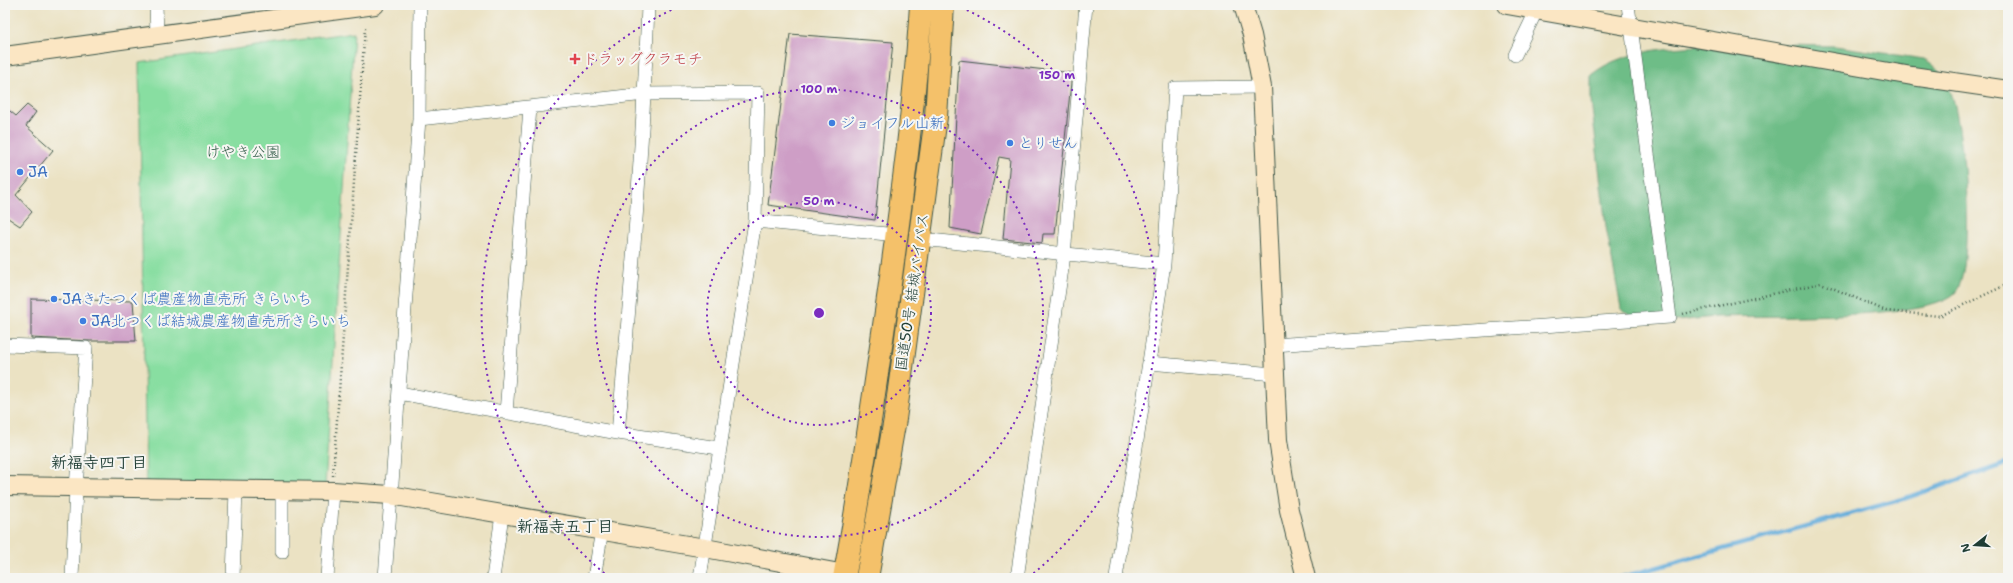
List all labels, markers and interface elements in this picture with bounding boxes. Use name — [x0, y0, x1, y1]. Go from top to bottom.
place label: ドラッグクラモチ — [583, 49, 702, 69]
marker: ドラッグクラモチ — [570, 54, 580, 64]
text: 150 m — [1039, 67, 1075, 83]
text: 100 m — [801, 81, 838, 97]
place label: ジョイフル山新 — [840, 113, 944, 133]
marker: ジョイフル山新 — [827, 118, 837, 128]
place label: とりせん — [1018, 133, 1078, 153]
marker: とりせん — [1005, 138, 1015, 148]
park label: けやき公園 — [205, 142, 281, 162]
place label: JA — [28, 162, 48, 182]
marker: JA — [15, 167, 25, 177]
text: 50 m — [804, 193, 835, 209]
street label: 国道50号 結城バイパス — [891, 212, 933, 372]
place label: JAきたつくば農産物直売所 きらいち — [62, 289, 312, 309]
marker: JAきたつくば農産物直売所 きらいち — [49, 294, 59, 304]
centre of rings — [812, 306, 826, 320]
place label: JA北つくば結城農産物直売所きらいち — [91, 311, 351, 331]
marker: JA北つくば結城農産物直売所きらいち — [78, 316, 88, 326]
district label: 新福寺四丁目 — [51, 452, 147, 473]
district label: 新福寺五丁目 — [517, 516, 613, 537]
north arrow — [1955, 525, 1995, 565]
text: N — [1957, 541, 1974, 554]

